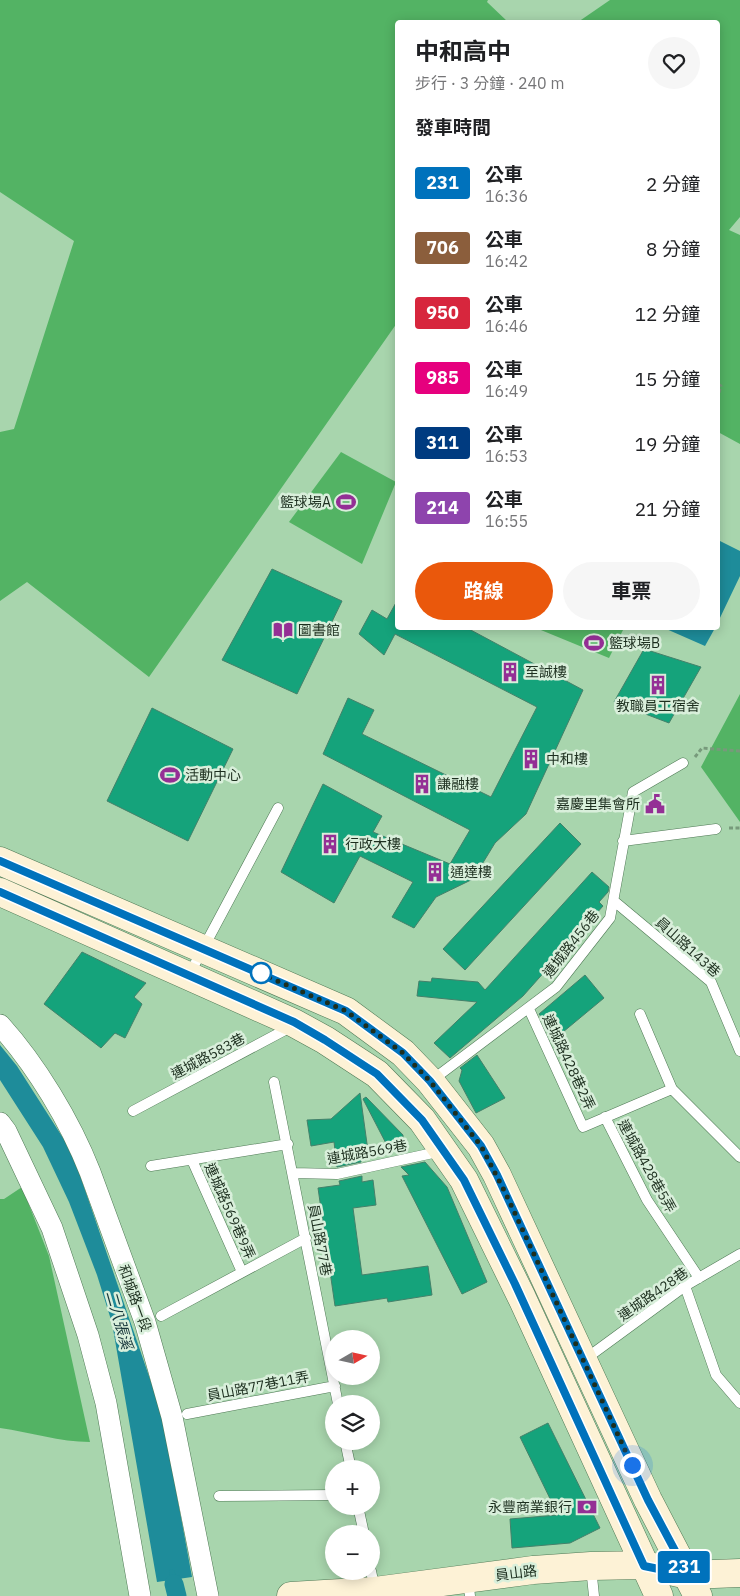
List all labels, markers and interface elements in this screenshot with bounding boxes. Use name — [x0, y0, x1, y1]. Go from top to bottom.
text: 中和高中 — [415, 35, 511, 67]
button: heart — [648, 37, 700, 89]
text: 步行 · 3 分鐘 · 240 m — [415, 73, 564, 93]
text: 發車時間 — [415, 115, 491, 139]
text: 公車 — [485, 162, 523, 186]
text: 231 — [426, 171, 459, 194]
text: 2 分鐘 — [646, 172, 700, 196]
text: 16:36 — [485, 186, 528, 206]
text: 公車 — [485, 227, 523, 251]
text: 706 — [426, 236, 459, 259]
text: 8 分鐘 — [646, 237, 700, 261]
text: 16:42 — [485, 251, 528, 271]
text: 公車 — [485, 292, 523, 316]
text: 950 — [426, 301, 459, 324]
text: 12 分鐘 — [635, 302, 700, 326]
text: 16:46 — [485, 316, 528, 336]
text: 公車 — [485, 357, 523, 381]
text: 985 — [426, 366, 459, 389]
text: 15 分鐘 — [635, 367, 700, 391]
text: 16:49 — [485, 381, 528, 401]
text: 公車 — [485, 422, 523, 446]
text: 311 — [426, 431, 459, 454]
text: 19 分鐘 — [635, 432, 700, 456]
text: 16:53 — [485, 446, 528, 466]
text: 公車 — [485, 487, 523, 511]
sports icon: 籃球場A — [335, 491, 357, 513]
place label: 籃球場A — [280, 493, 331, 511]
text: 214 — [426, 496, 459, 519]
text: 21 分鐘 — [635, 497, 700, 521]
text: 16:55 — [485, 511, 528, 531]
button: 路線 — [415, 562, 553, 620]
button: 車票 — [563, 562, 700, 620]
library icon: 圖書館 — [272, 619, 294, 641]
place label: 圖書館 — [298, 621, 340, 639]
sports icon: 籃球場B — [583, 632, 605, 654]
place label: 籃球場B — [609, 634, 660, 652]
building icon: 至誠樓 — [499, 661, 521, 683]
place label: 至誠樓 — [525, 663, 567, 681]
building icon: 教職員工宿舍 — [647, 674, 669, 696]
place label: 教職員工宿舍 — [616, 697, 700, 715]
building icon: 中和樓 — [520, 748, 542, 770]
place label: 中和樓 — [546, 750, 588, 768]
sports icon: 活動中心 — [159, 764, 181, 786]
place label: 活動中心 — [185, 766, 241, 784]
building icon: 謙融樓 — [411, 773, 433, 795]
place label: 謙融樓 — [437, 775, 479, 793]
public building icon: 嘉慶里集會所 — [644, 793, 666, 815]
place label: 嘉慶里集會所 — [556, 795, 640, 813]
building icon: 行政大樓 — [319, 833, 341, 855]
place label: 行政大樓 — [345, 835, 401, 853]
building icon: 通達樓 — [424, 861, 446, 883]
place label: 通達樓 — [450, 863, 492, 881]
street label: 連城路456巷 — [539, 906, 603, 982]
street label: 員山路143巷 — [652, 913, 724, 981]
unlabelled marker — [250, 962, 272, 984]
street label: 連城路428巷2弄 — [539, 1011, 599, 1113]
street label: 連城路583巷 — [168, 1029, 248, 1083]
street label: 連城路428巷5弄 — [614, 1116, 680, 1216]
street label: 連城路569巷 — [325, 1136, 409, 1168]
street label: 連城路569巷9弄 — [201, 1160, 259, 1262]
street label: 員山路77巷 — [304, 1203, 336, 1277]
street label: 和城路一段 — [115, 1262, 155, 1334]
street label: 連城路428巷 — [615, 1263, 691, 1325]
water label: 二八張溪 — [102, 1288, 137, 1353]
north arrow — [325, 1330, 380, 1385]
map controls — [325, 1330, 380, 1580]
street label: 員山路77巷11弄 — [205, 1367, 311, 1405]
button: layers — [325, 1395, 380, 1450]
your location — [620, 1453, 645, 1478]
button: + — [325, 1460, 380, 1515]
bank icon: 永豐商業銀行 — [576, 1496, 598, 1518]
place label: 永豐商業銀行 — [488, 1498, 572, 1516]
button: − — [325, 1525, 380, 1580]
line badge: 231 — [655, 1551, 713, 1583]
text: 231 — [668, 1555, 700, 1578]
street label: 員山路 — [494, 1562, 538, 1584]

